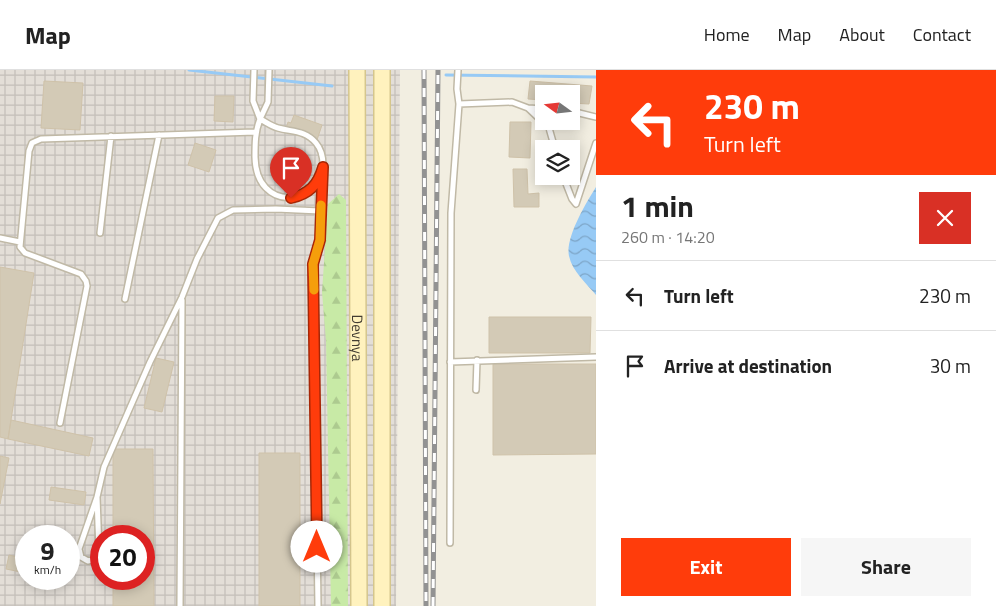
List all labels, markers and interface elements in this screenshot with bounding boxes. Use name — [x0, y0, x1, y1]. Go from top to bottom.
text: Map — [25, 17, 71, 53]
text: Home — [704, 21, 750, 48]
text: Map — [778, 21, 811, 48]
text: About — [839, 21, 885, 48]
text: Contact — [913, 21, 971, 48]
text: 230 m — [704, 79, 800, 133]
north arrow — [535, 85, 580, 130]
map controls — [535, 85, 580, 185]
icon: left — [621, 90, 686, 155]
text: Turn left — [704, 127, 781, 161]
button: layers — [535, 140, 580, 185]
pin — [270, 147, 312, 198]
icon: arrive — [277, 154, 305, 182]
text: 1 min — [621, 183, 694, 229]
button: close — [919, 192, 971, 244]
text: 260 m · 14:20 — [621, 225, 715, 249]
text: Turn left — [664, 281, 734, 310]
text: 230 m — [919, 281, 971, 310]
icon: left — [621, 282, 649, 310]
street label: Devnya — [346, 314, 370, 362]
text: Arrive at destination — [664, 351, 832, 380]
text: 30 m — [930, 351, 971, 380]
icon: arrive — [621, 352, 649, 380]
position arrow — [290, 520, 342, 572]
speed limit sign: 20 — [90, 525, 155, 590]
text: 9 — [40, 532, 55, 570]
button: Exit — [621, 538, 791, 596]
button: Share — [801, 538, 971, 596]
text: km/h — [34, 560, 61, 579]

